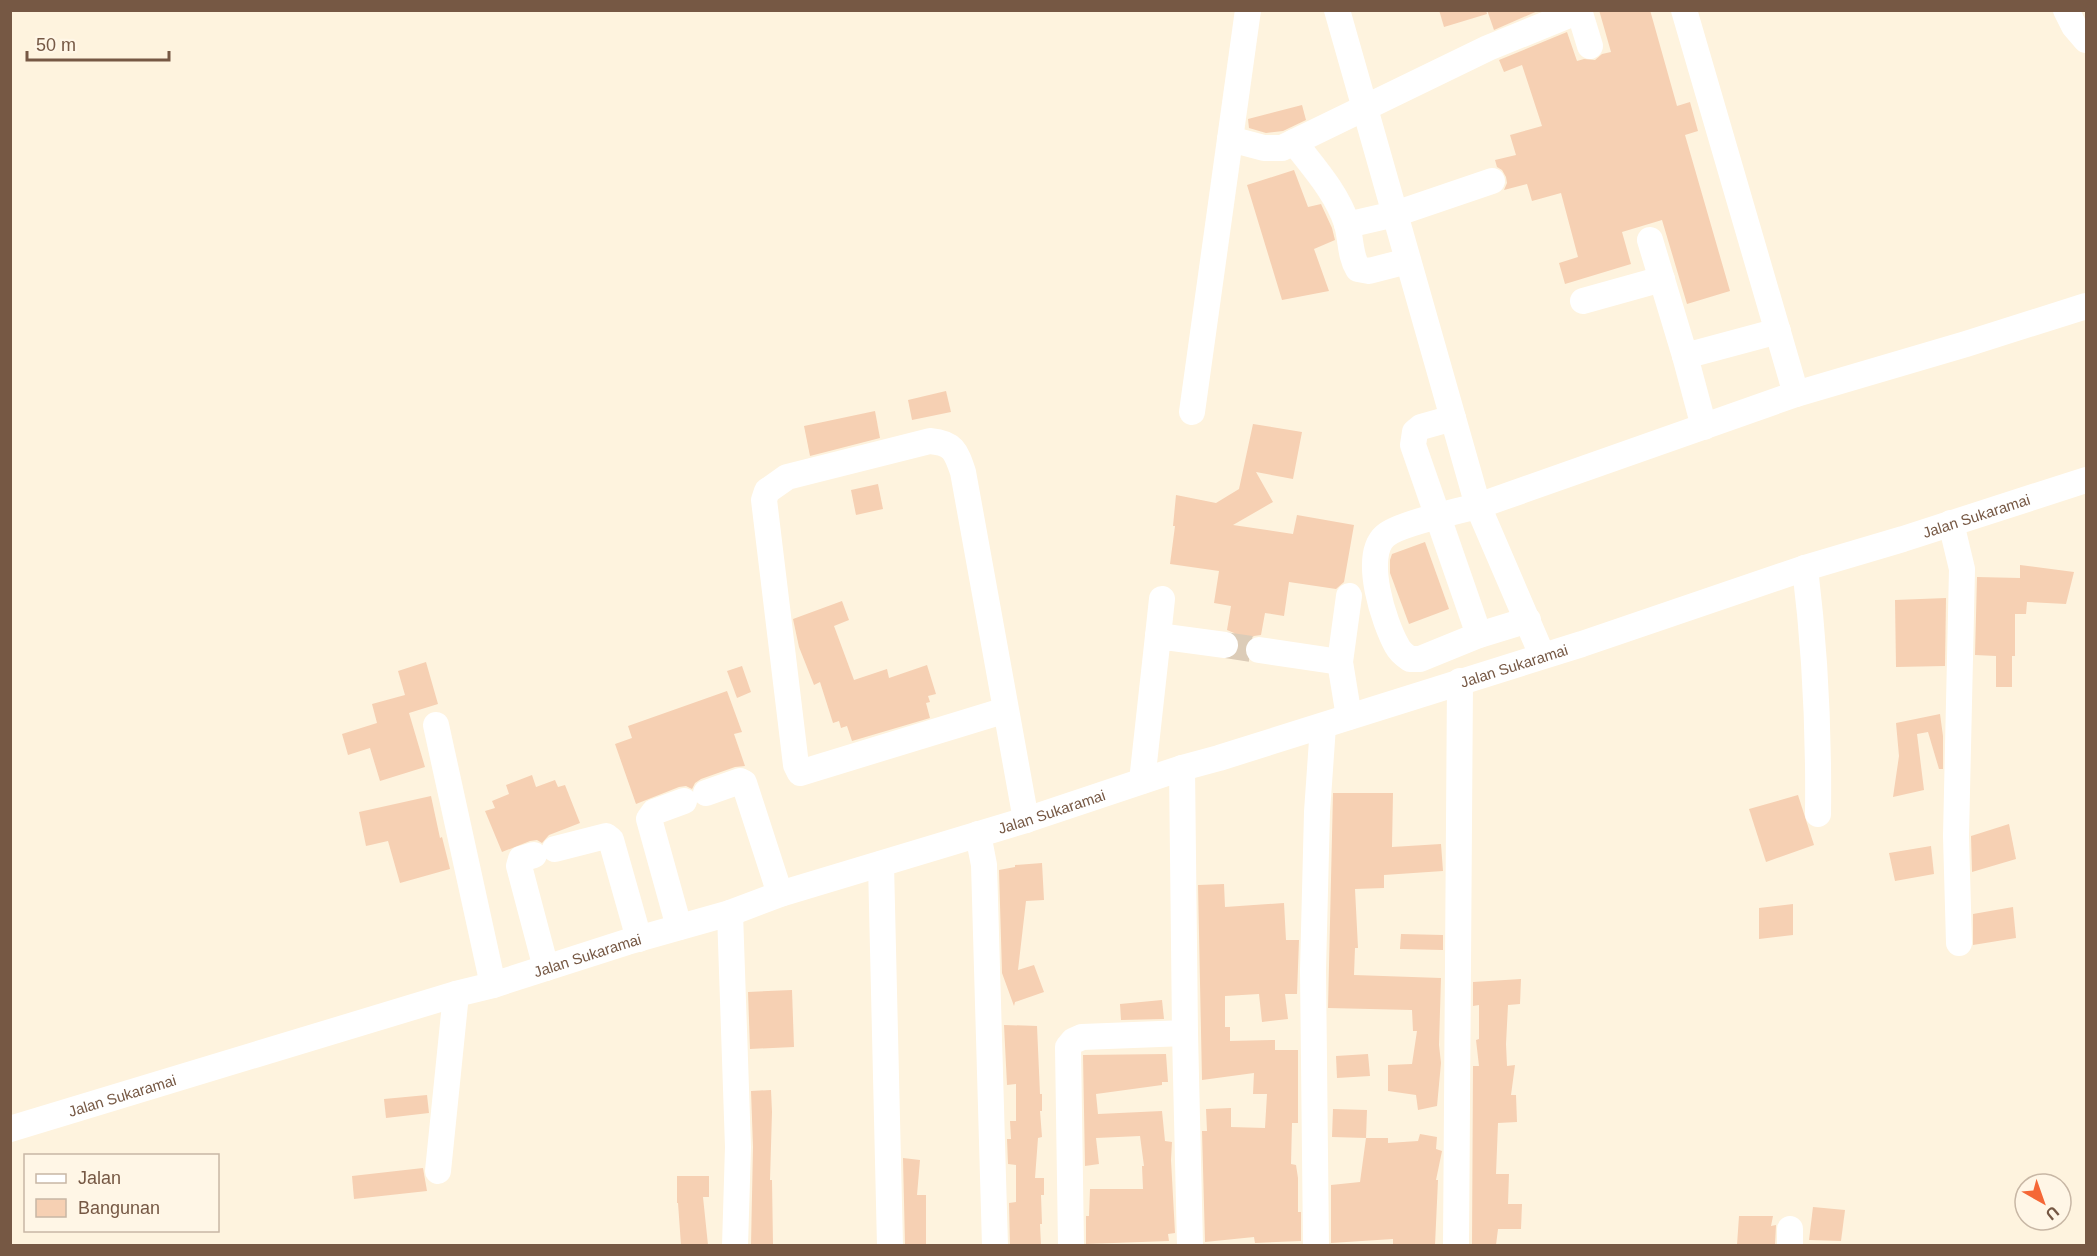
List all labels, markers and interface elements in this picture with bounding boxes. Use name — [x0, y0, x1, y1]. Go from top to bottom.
scale bar — [27, 24, 170, 62]
text: 50 m — [36, 35, 76, 55]
street label: Jalan Sukaramai — [1920, 490, 2032, 541]
street label: Jalan Sukaramai — [1458, 641, 1570, 690]
street label: Jalan Sukaramai — [996, 786, 1107, 837]
street label: Jalan Sukaramai — [531, 930, 643, 980]
street label: Jalan Sukaramai — [66, 1071, 178, 1119]
legend — [24, 1154, 219, 1232]
text: Jalan — [78, 1168, 121, 1188]
north arrow — [2013, 1172, 2073, 1232]
text: Bangunan — [78, 1198, 160, 1218]
text: U — [2042, 1203, 2062, 1223]

